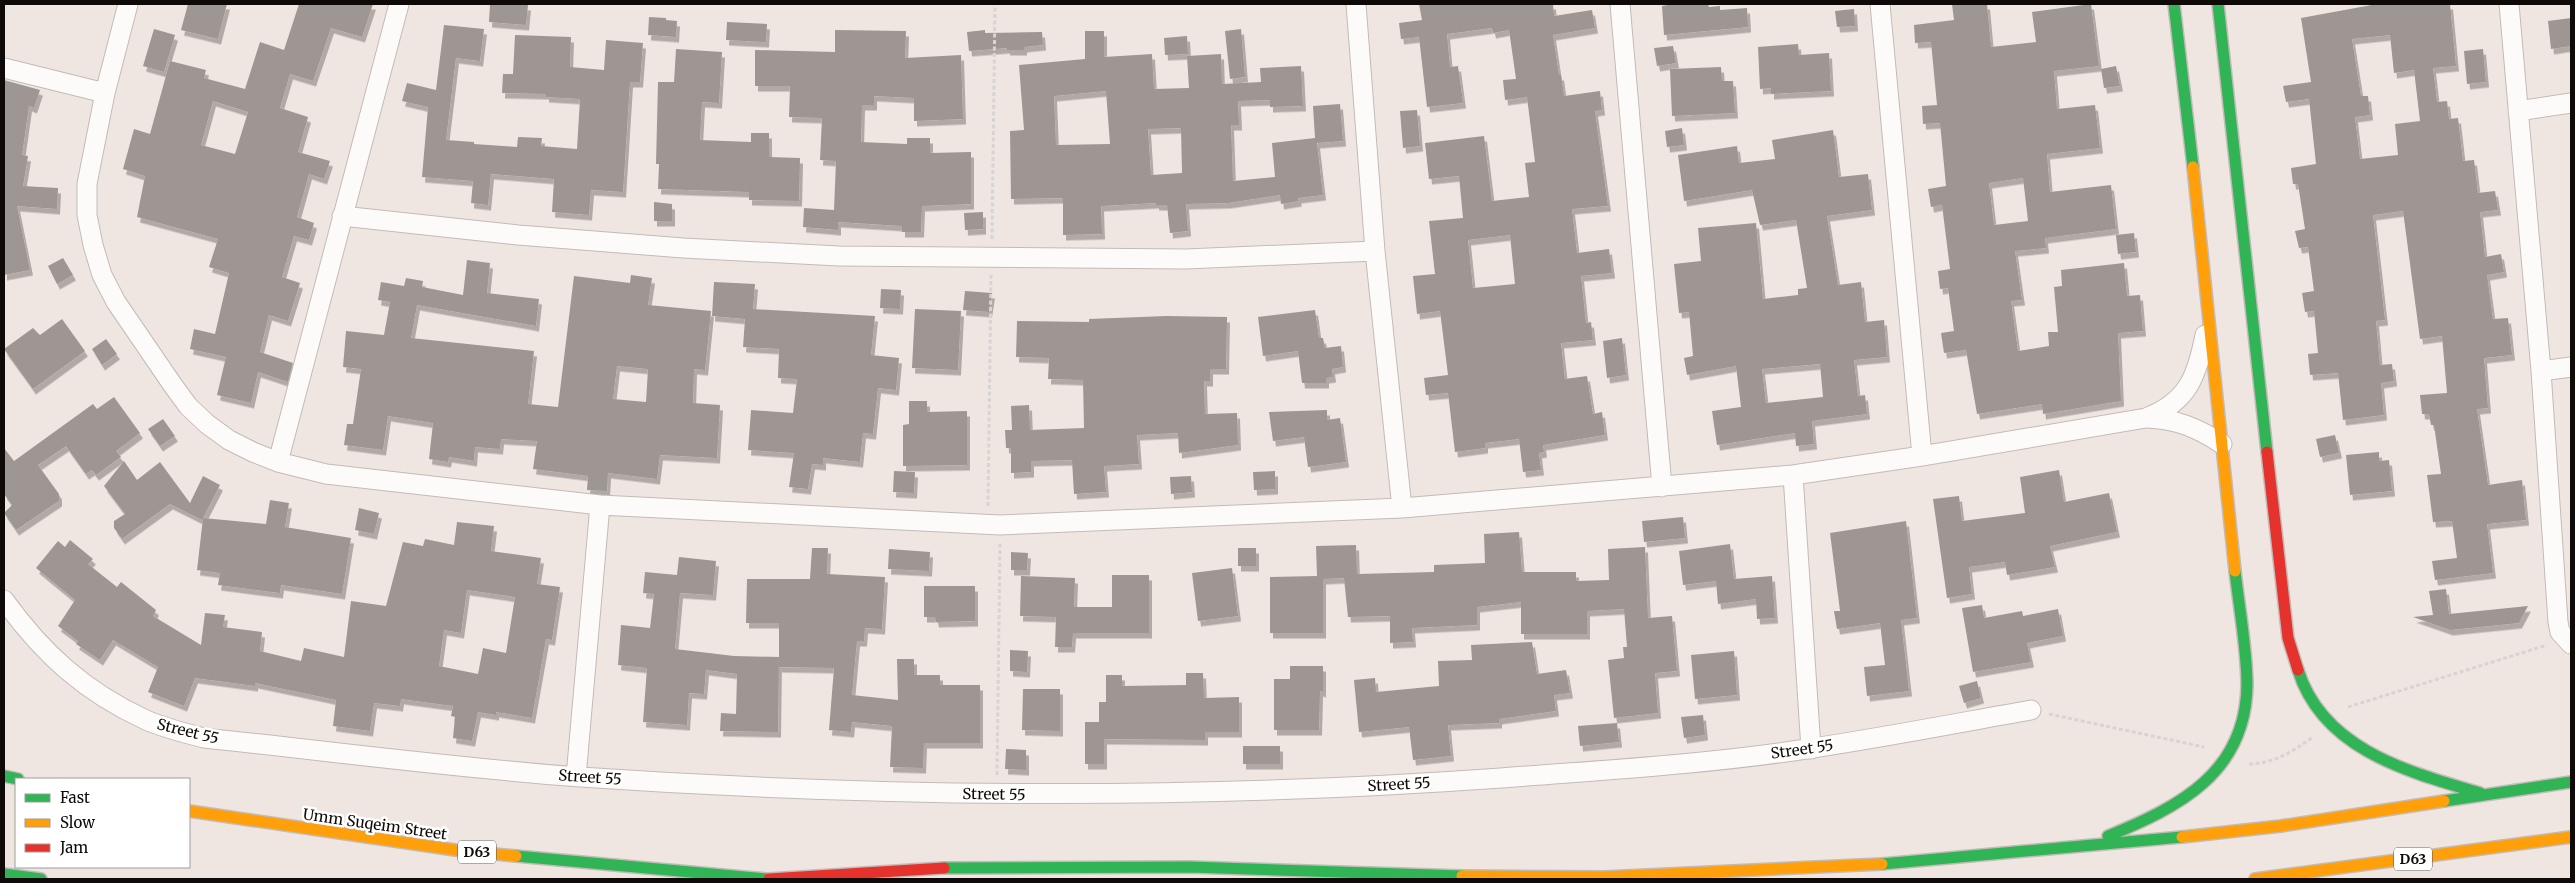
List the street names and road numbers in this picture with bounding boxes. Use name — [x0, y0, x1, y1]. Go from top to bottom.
street label: Street 55 — [155, 714, 221, 748]
street label: Street 55 — [1769, 735, 1835, 763]
street label: Street 55 — [558, 765, 622, 789]
street label: Street 55 — [1367, 773, 1431, 795]
street label: Street 55 — [962, 784, 1026, 804]
street label: Umm Suqeim Street — [302, 804, 448, 844]
road number: D63 — [458, 840, 496, 864]
road number: D63 — [2394, 848, 2432, 871]

